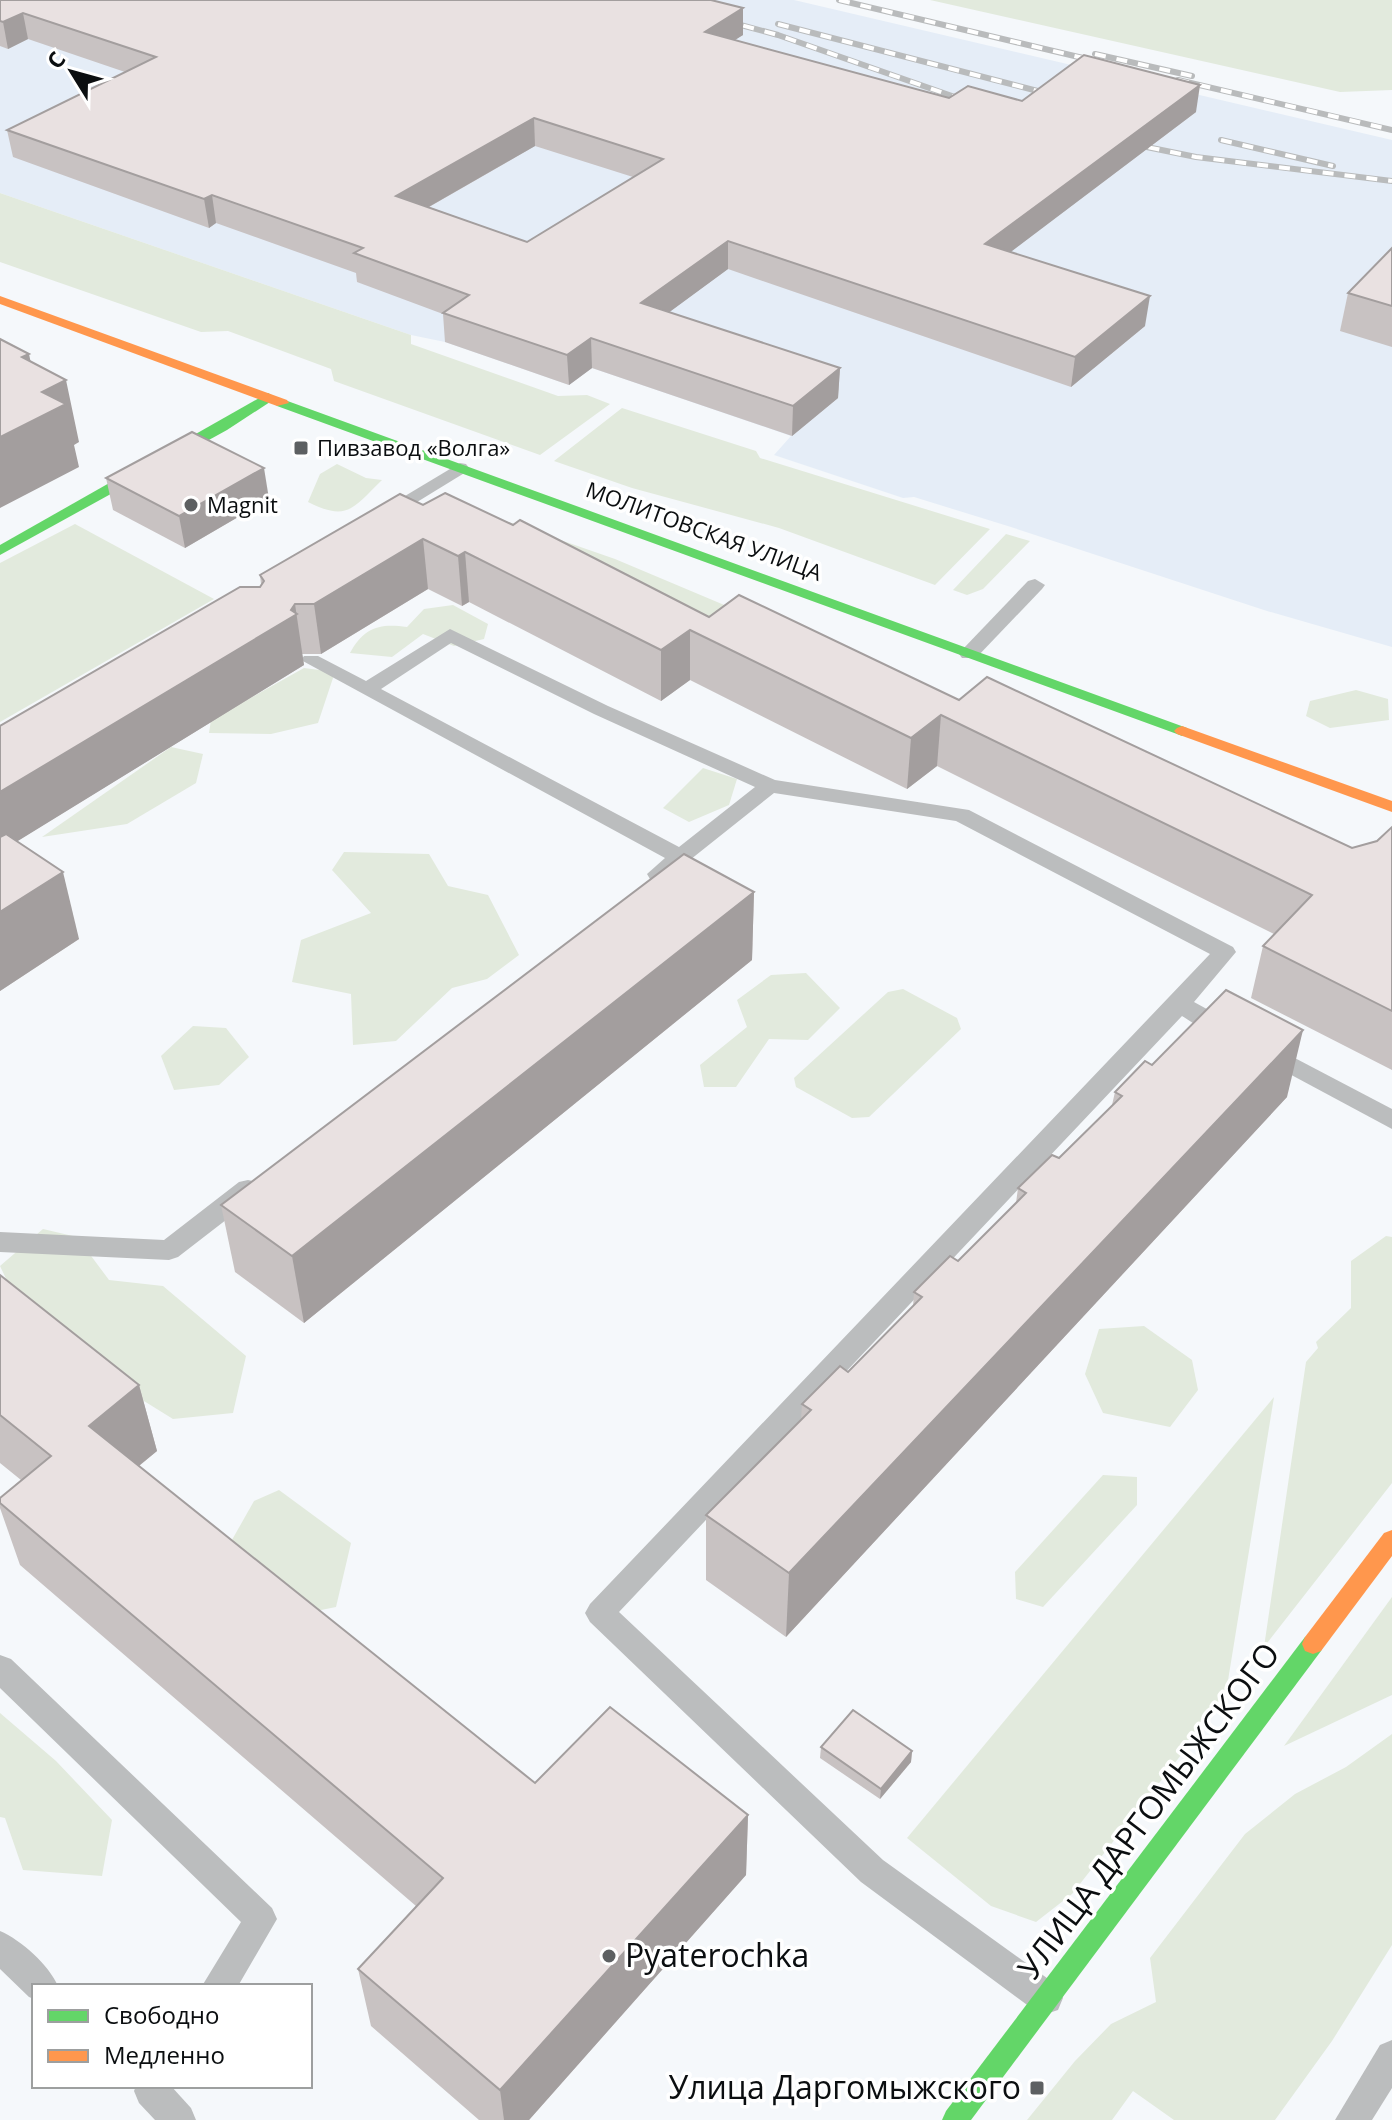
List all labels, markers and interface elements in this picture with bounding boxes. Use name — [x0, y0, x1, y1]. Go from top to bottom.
north arrow — [32, 32, 112, 112]
text: С — [39, 45, 71, 74]
place label: Пивзавод «Волга» — [317, 432, 510, 462]
marker: Пивзавод «Волга» — [292, 439, 310, 457]
street label: МОЛИТОВСКАЯ УЛИЦА — [582, 473, 827, 587]
place label: Magnit — [207, 489, 278, 519]
marker: Magnit — [182, 496, 200, 514]
street label: УЛИЦА ДАРГОМЫЖСКОГО — [1007, 1633, 1289, 1987]
place label: Pyaterochka — [625, 1933, 809, 1976]
marker: Pyaterochka — [600, 1947, 618, 1965]
legend — [32, 1984, 312, 2088]
text: Свободно — [104, 1998, 219, 2031]
text: Медленно — [104, 2038, 225, 2071]
place label: Улица Даргомыжского — [668, 2065, 1021, 2108]
marker: Улица Даргомыжского — [1028, 2079, 1046, 2097]

